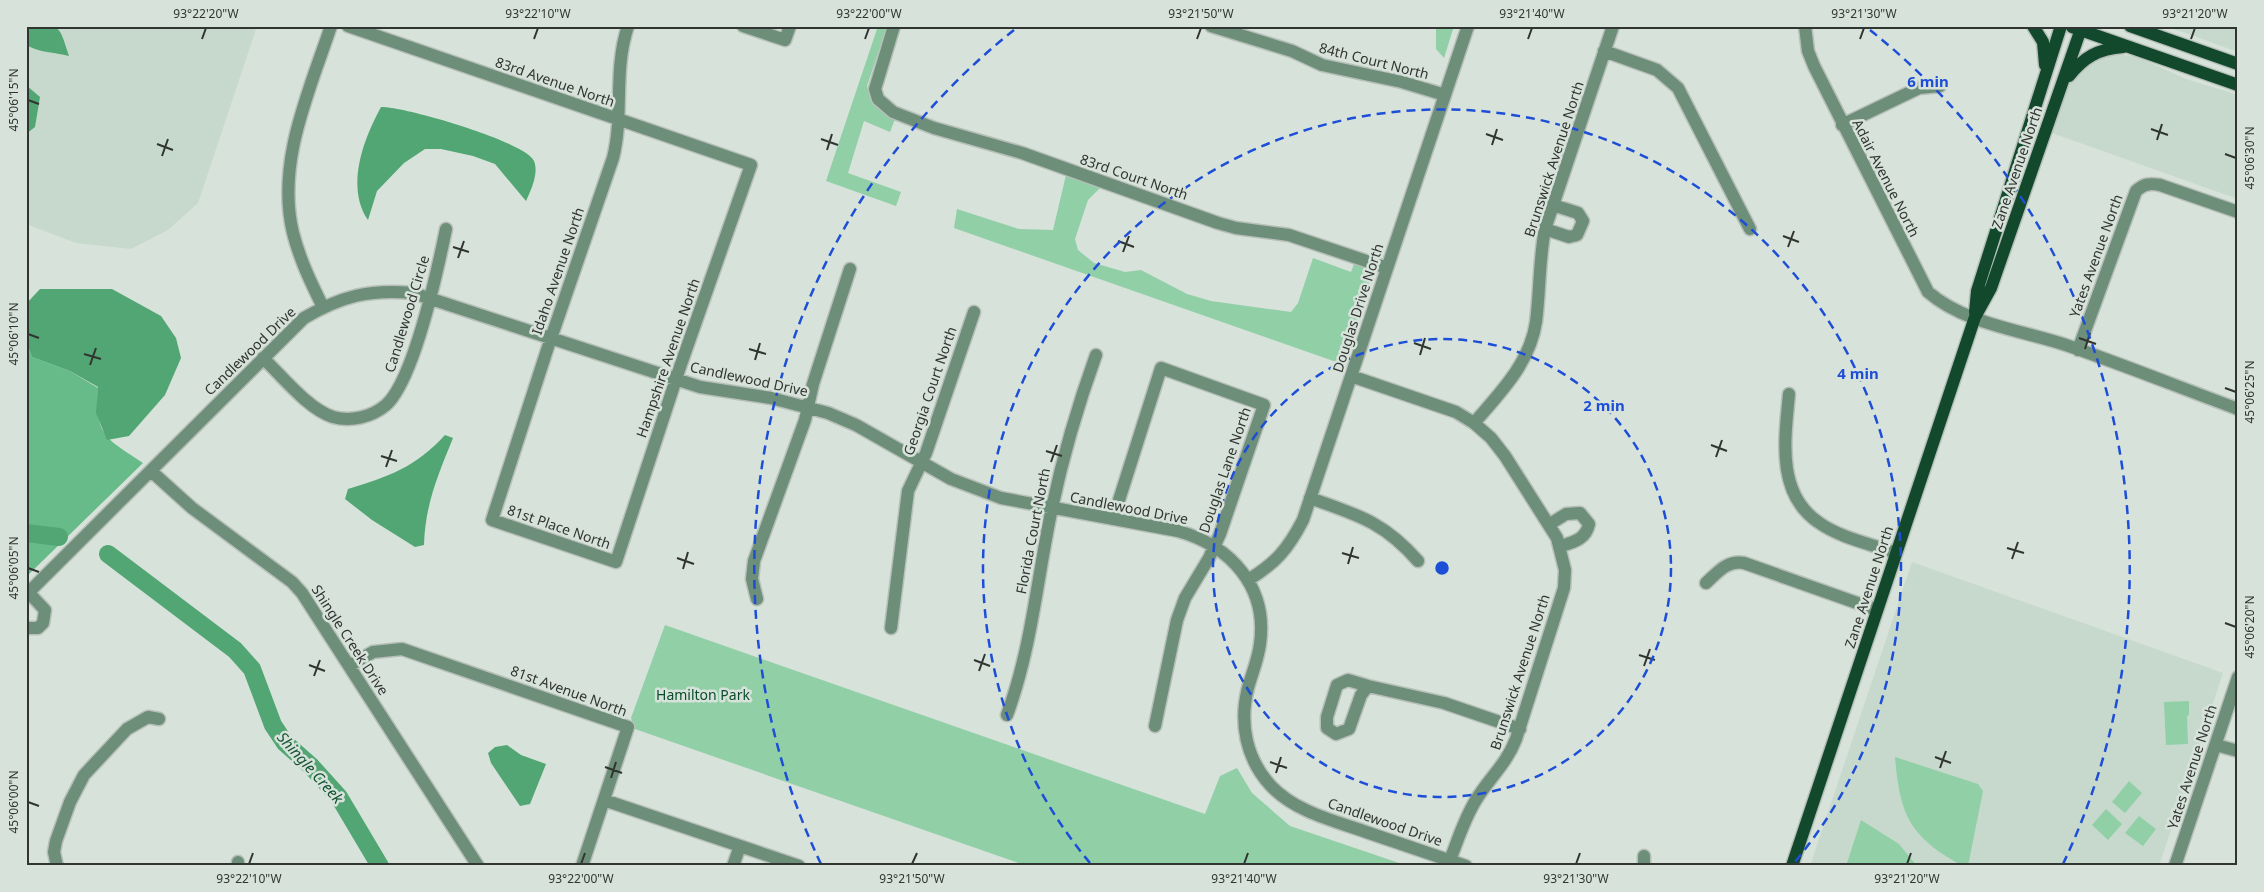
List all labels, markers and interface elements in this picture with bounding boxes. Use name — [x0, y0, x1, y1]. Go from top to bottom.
text: 93°22'20"W — [173, 5, 239, 22]
text: 93°22'10"W — [505, 5, 571, 22]
text: 93°22'00"W — [836, 5, 902, 22]
text: 93°21'50"W — [1168, 5, 1234, 22]
text: 93°21'40"W — [1499, 5, 1565, 22]
text: 93°21'30"W — [1831, 5, 1897, 22]
text: 93°21'20"W — [2162, 5, 2228, 22]
street label: 84th Court North — [1317, 38, 1431, 83]
street label: 83rd Avenue North — [493, 52, 617, 111]
text: 45°06'15"N — [5, 68, 22, 132]
text: 6 min — [1907, 71, 1949, 91]
street label: Brunswick Avenue North — [1519, 79, 1588, 239]
street label: Zane Avenue North — [1987, 104, 2046, 231]
street label: Adair Avenue North — [1849, 116, 1924, 240]
text: 45°06'30"N — [2241, 126, 2258, 190]
street label: 83rd Court North — [1078, 149, 1191, 204]
street label: Yates Avenue North — [2064, 192, 2127, 320]
street label: Idaho Avenue North — [527, 205, 588, 337]
street label: Douglas Drive North — [1328, 241, 1387, 375]
street label: Candlewood Circle — [380, 253, 433, 375]
street label: Hampshire Avenue North — [631, 276, 704, 440]
text: 45°06'10"N — [5, 302, 22, 366]
street label: Candlewood Drive — [200, 302, 299, 399]
street label: Georgia Court North — [899, 324, 960, 458]
street label: Candlewood Drive — [688, 357, 810, 400]
text: 45°06'25"N — [2241, 360, 2258, 424]
text: 4 min — [1837, 363, 1879, 383]
text: 2 min — [1583, 395, 1625, 415]
street label: Douglas Lane North — [1194, 404, 1255, 535]
street label: Florida Court North — [1011, 466, 1054, 595]
street label: Candlewood Drive — [1068, 487, 1190, 528]
street label: 81st Place North — [505, 500, 613, 553]
street label: Zane Avenue North — [1840, 523, 1897, 650]
text: 45°06'05"N — [5, 536, 22, 600]
centre of rings — [1433, 559, 1451, 577]
street label: Shingle Creek Drive — [308, 581, 393, 699]
street label: Brunswick Avenue North — [1485, 592, 1554, 752]
text: 45°06'20"N — [2241, 595, 2258, 659]
street label: 81st Avenue North — [508, 661, 630, 720]
park label: Hamilton Park — [656, 685, 750, 704]
street label: Yates Avenue North — [2162, 702, 2221, 831]
water label: Shingle Creek — [273, 727, 349, 808]
text: 45°06'00"N — [5, 770, 22, 834]
street label: Candlewood Drive — [1325, 793, 1445, 850]
text: 93°22'10"W — [216, 870, 282, 887]
text: 93°22'00"W — [548, 870, 614, 887]
text: 93°21'50"W — [879, 870, 945, 887]
text: 93°21'40"W — [1211, 870, 1277, 887]
text: 93°21'30"W — [1543, 870, 1609, 887]
text: 93°21'20"W — [1874, 870, 1940, 887]

